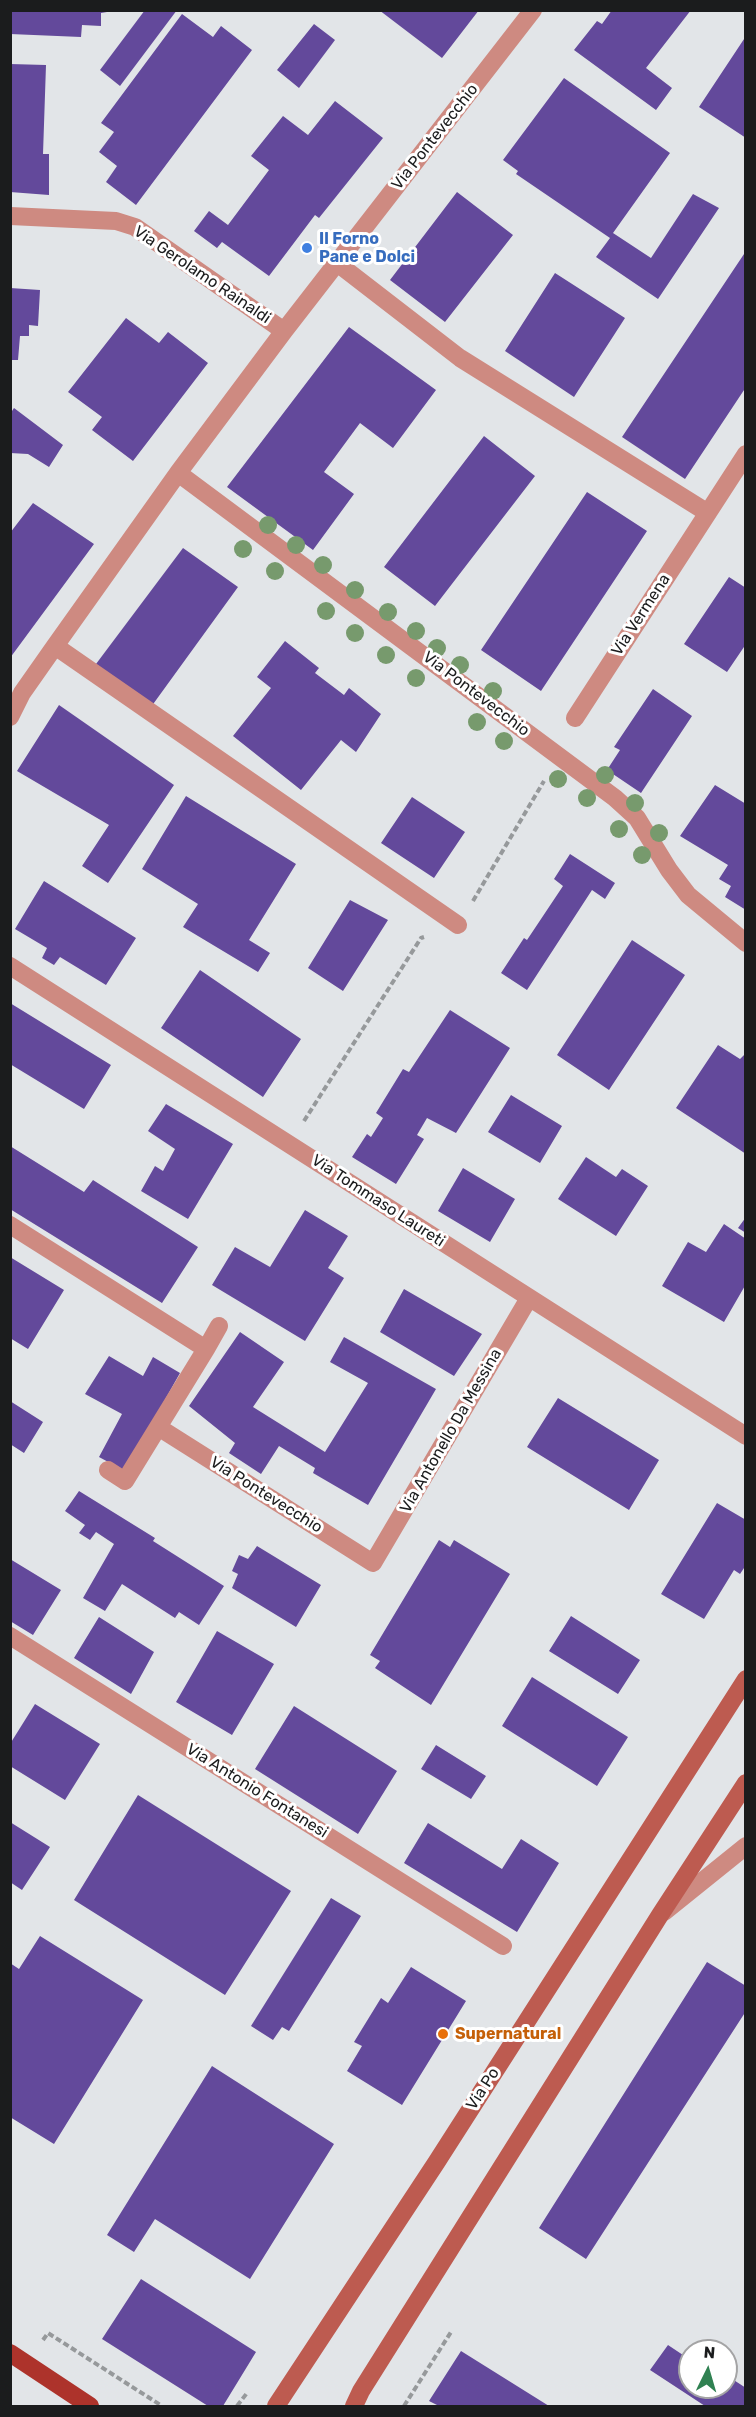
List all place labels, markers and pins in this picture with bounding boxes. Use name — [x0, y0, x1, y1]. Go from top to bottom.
place label: Il Forno Pane e Dolci — [319, 229, 415, 267]
marker: Il Forno Pane e Dolci — [300, 241, 314, 255]
place label: Supernatural — [455, 2024, 561, 2044]
marker: Supernatural — [436, 2027, 450, 2041]

